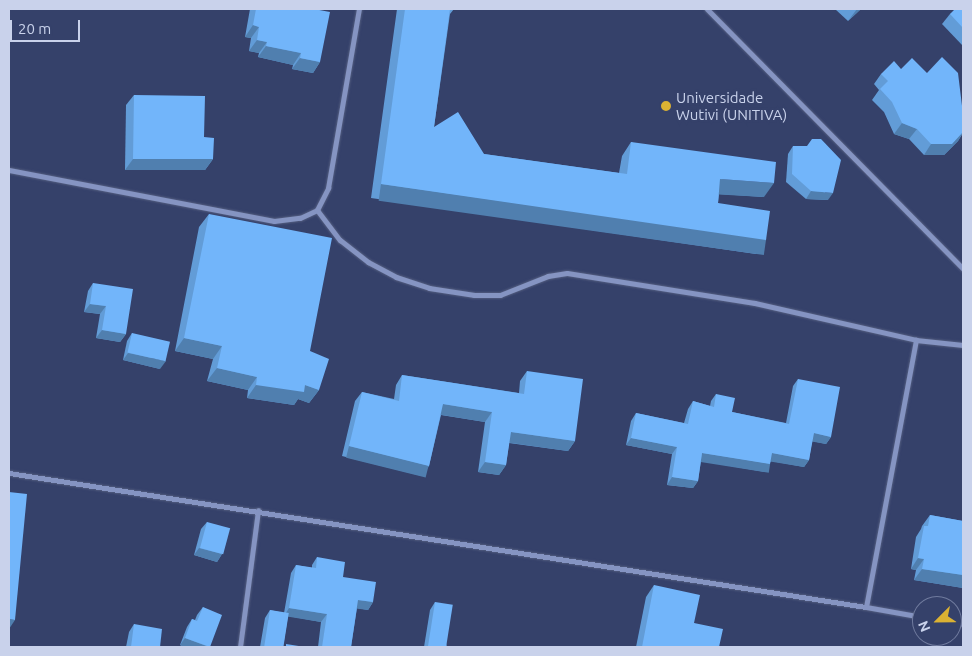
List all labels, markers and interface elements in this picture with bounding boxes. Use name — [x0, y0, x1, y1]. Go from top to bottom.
scale bar — [12, 10, 82, 42]
text: 20 m — [18, 20, 51, 37]
place label: Universidade Wutivi (UNITIVA) — [676, 88, 787, 123]
marker: Universidade Wutivi (UNITIVA) — [660, 100, 672, 112]
north arrow — [912, 596, 962, 646]
text: N — [915, 619, 934, 634]

